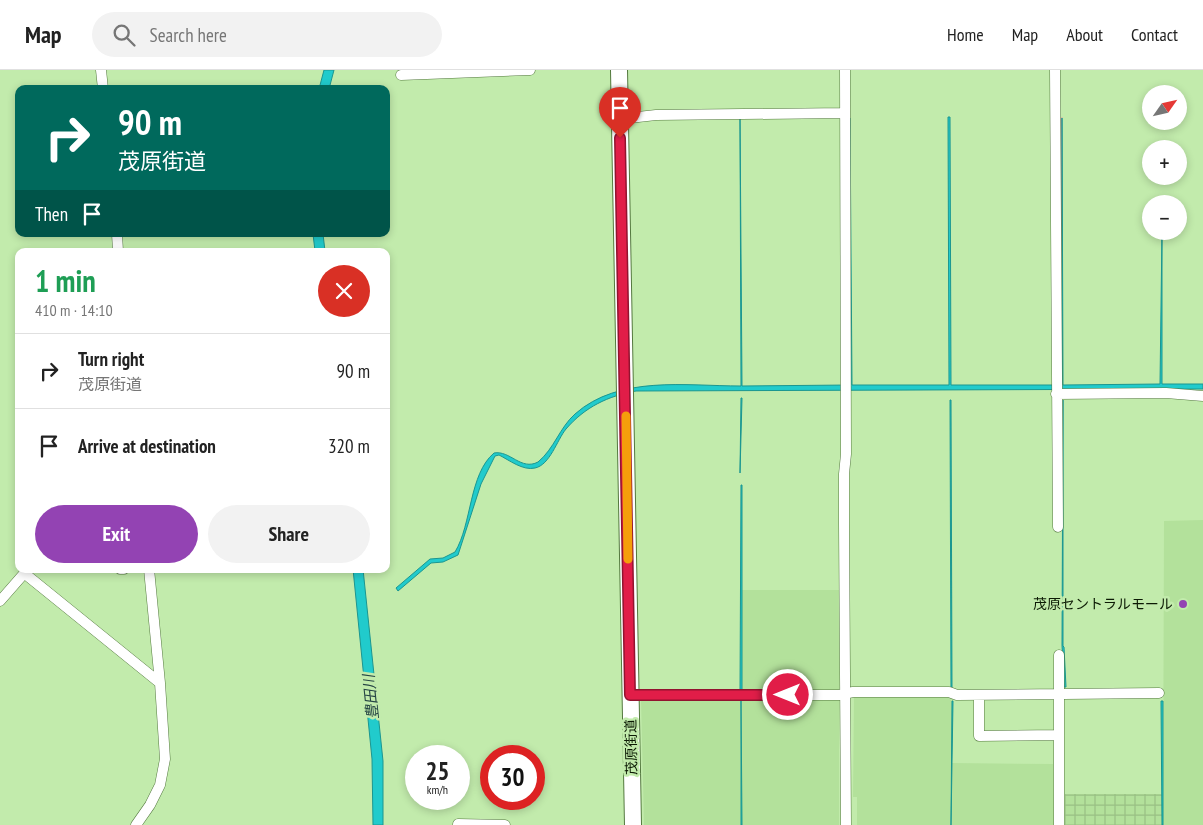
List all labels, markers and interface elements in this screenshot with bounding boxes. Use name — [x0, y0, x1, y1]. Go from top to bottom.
search box — [92, 12, 442, 57]
text: Map — [25, 19, 62, 50]
icon: search — [110, 21, 138, 49]
text: Search here — [150, 23, 227, 47]
text: Home — [947, 23, 984, 46]
text: Map — [1012, 23, 1038, 46]
text: About — [1066, 23, 1103, 46]
text: Contact — [1131, 23, 1178, 46]
north arrow — [1142, 85, 1188, 130]
map controls — [1142, 85, 1187, 240]
pin — [599, 87, 641, 138]
icon: arrive — [606, 94, 634, 122]
text: 90 m — [118, 99, 182, 145]
icon: right — [35, 105, 100, 170]
button: + — [1142, 140, 1187, 185]
text: 茂原街道 — [118, 147, 206, 175]
button: − — [1142, 195, 1187, 240]
icon: arrive — [78, 200, 106, 228]
text: Then — [35, 202, 68, 226]
text: 1 min — [35, 261, 96, 300]
button: close — [318, 265, 370, 317]
text: 410 m · 14:10 — [35, 300, 113, 320]
text: Turn right — [78, 347, 144, 371]
icon: right — [35, 357, 63, 385]
text: 90 m — [337, 359, 370, 383]
text: 茂原街道 — [78, 374, 142, 394]
icon: arrive — [35, 432, 63, 460]
text: Arrive at destination — [78, 434, 216, 458]
text: 320 m — [328, 434, 370, 458]
button: Exit — [35, 505, 198, 563]
button: Share — [208, 505, 370, 563]
place label: 茂原セントラルモール — [1033, 595, 1173, 613]
marker: 茂原セントラルモール — [1177, 598, 1189, 610]
position arrow — [761, 668, 813, 720]
water label: 豊田川 — [358, 672, 382, 720]
street label: 茂原街道 — [622, 719, 640, 775]
speed limit sign: 30 — [480, 745, 545, 810]
text: 25 — [426, 755, 449, 787]
text: km/h — [427, 782, 448, 797]

